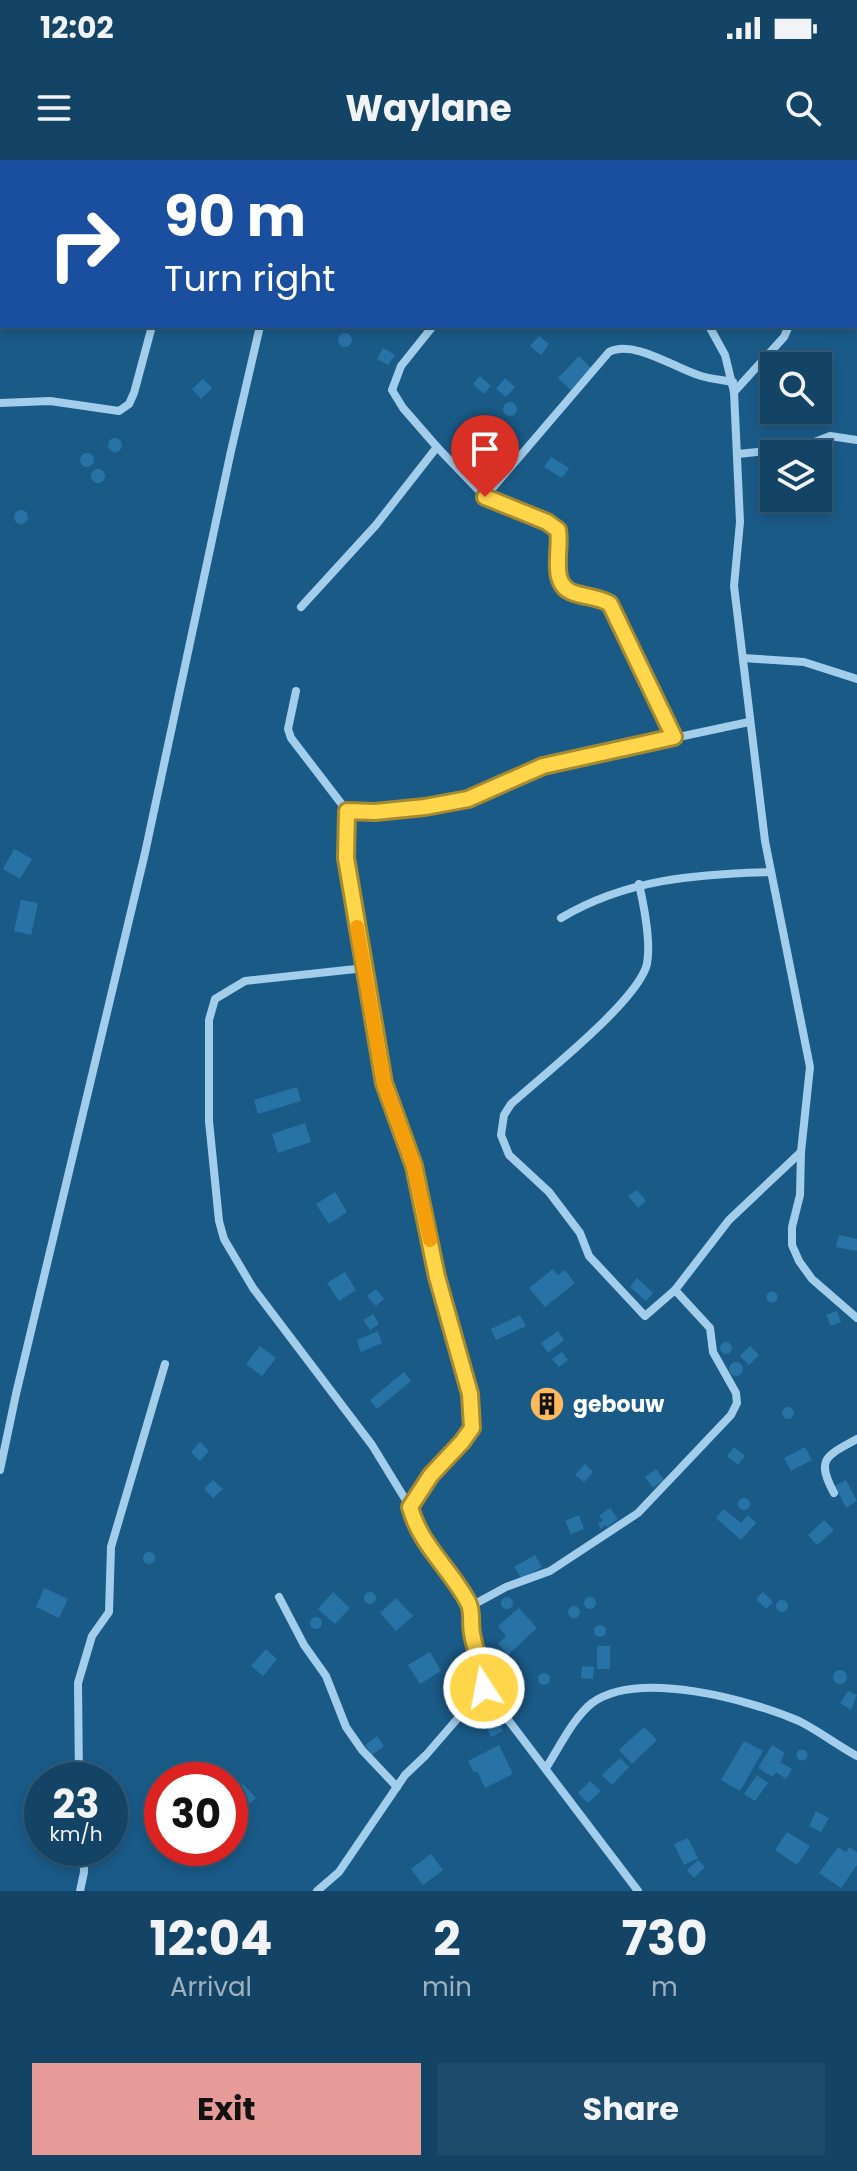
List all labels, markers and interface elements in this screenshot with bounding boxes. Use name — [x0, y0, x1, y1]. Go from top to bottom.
text: 12:02 — [40, 6, 114, 49]
text: Waylane — [345, 83, 512, 134]
icon: menu — [32, 86, 76, 130]
icon: search — [781, 86, 825, 130]
text: 90 m — [164, 177, 306, 256]
icon: right — [32, 192, 136, 296]
text: Turn right — [164, 253, 335, 304]
map controls — [760, 352, 832, 512]
button: search — [760, 352, 832, 424]
pin — [451, 415, 519, 497]
icon: arrive — [463, 427, 507, 471]
button: layers — [760, 440, 832, 512]
building icon: gebouw — [528, 1385, 566, 1423]
place label: gebouw — [573, 1389, 664, 1420]
position arrow — [442, 1646, 526, 1730]
speed limit sign: 30 — [144, 1762, 248, 1866]
text: 23 — [52, 1776, 100, 1832]
text: km/h — [49, 1820, 103, 1848]
text: 12:04 — [150, 1905, 272, 1972]
text: 2 — [433, 1905, 461, 1972]
text: 730 — [621, 1905, 707, 1972]
text: Arrival — [170, 1969, 252, 2005]
text: min — [422, 1969, 472, 2005]
text: m — [651, 1969, 678, 2005]
button: Exit — [32, 2063, 421, 2155]
button: Share — [437, 2063, 825, 2155]

